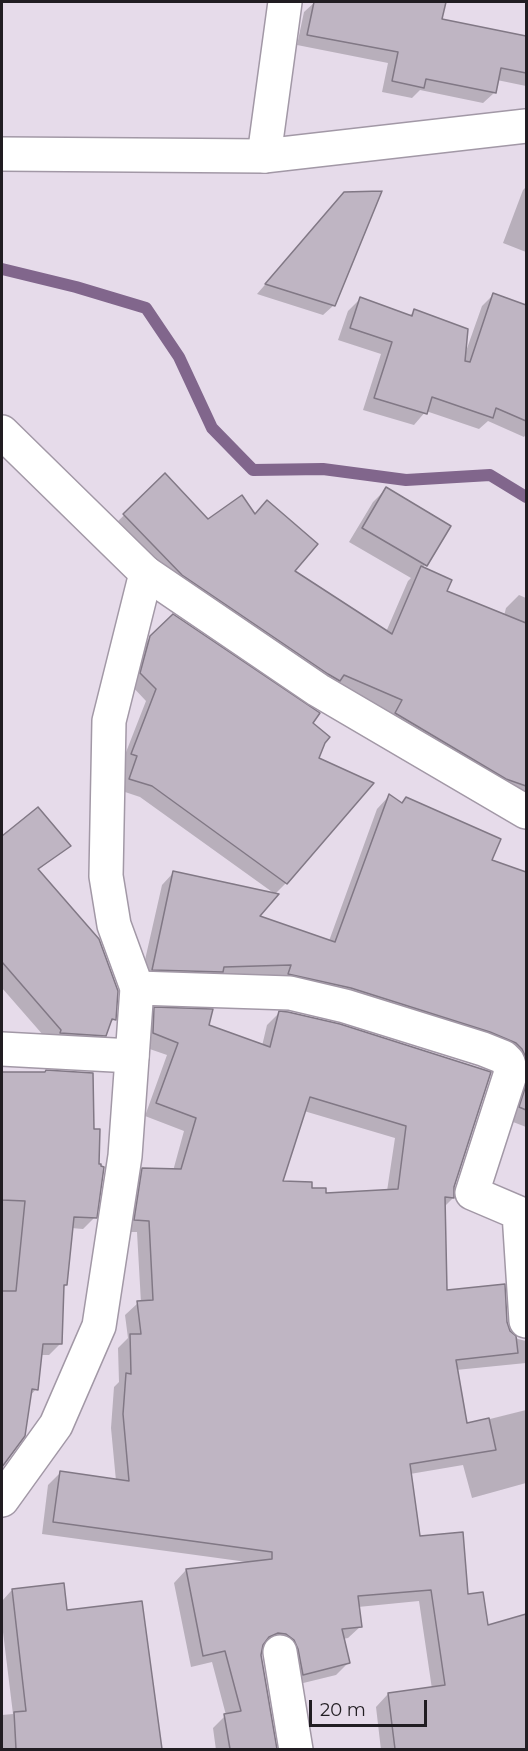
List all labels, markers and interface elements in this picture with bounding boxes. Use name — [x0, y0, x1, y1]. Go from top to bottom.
scale bar — [312, 1688, 430, 1726]
text: 20 m — [320, 1699, 366, 1721]

